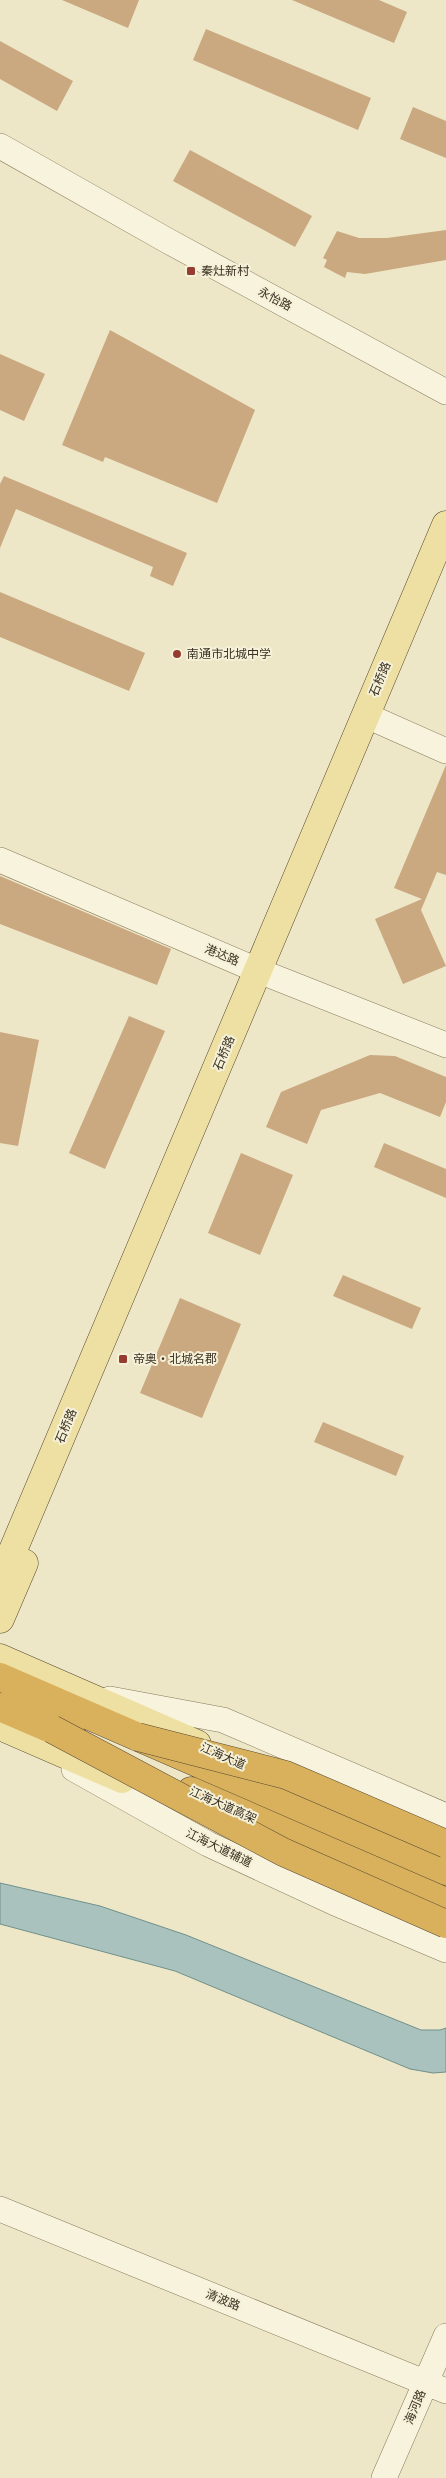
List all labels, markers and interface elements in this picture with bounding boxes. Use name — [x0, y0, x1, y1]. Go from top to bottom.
place label: 秦灶新村 — [201, 261, 250, 278]
marker: 秦灶新村 — [185, 265, 197, 277]
street label: 永怡路 — [256, 282, 296, 314]
place label: 南通市北城中学 — [187, 644, 271, 661]
marker: 南通市北城中学 — [171, 648, 183, 660]
street label: 石桥路 — [364, 659, 393, 698]
street label: 港达路 — [203, 939, 242, 968]
street label: 石桥路 — [208, 1033, 237, 1072]
place label: 帝奥·北城名郡 — [133, 1349, 217, 1366]
marker: 帝奥·北城名郡 — [117, 1353, 129, 1365]
street label: 石桥路 — [50, 1406, 79, 1445]
street label: 江海大道 — [198, 1737, 249, 1772]
street label: 江海大道高架 — [187, 1781, 260, 1826]
street label: 江海大道辅道 — [184, 1823, 256, 1870]
street label: 清波路 — [204, 2284, 243, 2313]
street label: 海河路 — [399, 2387, 428, 2426]

